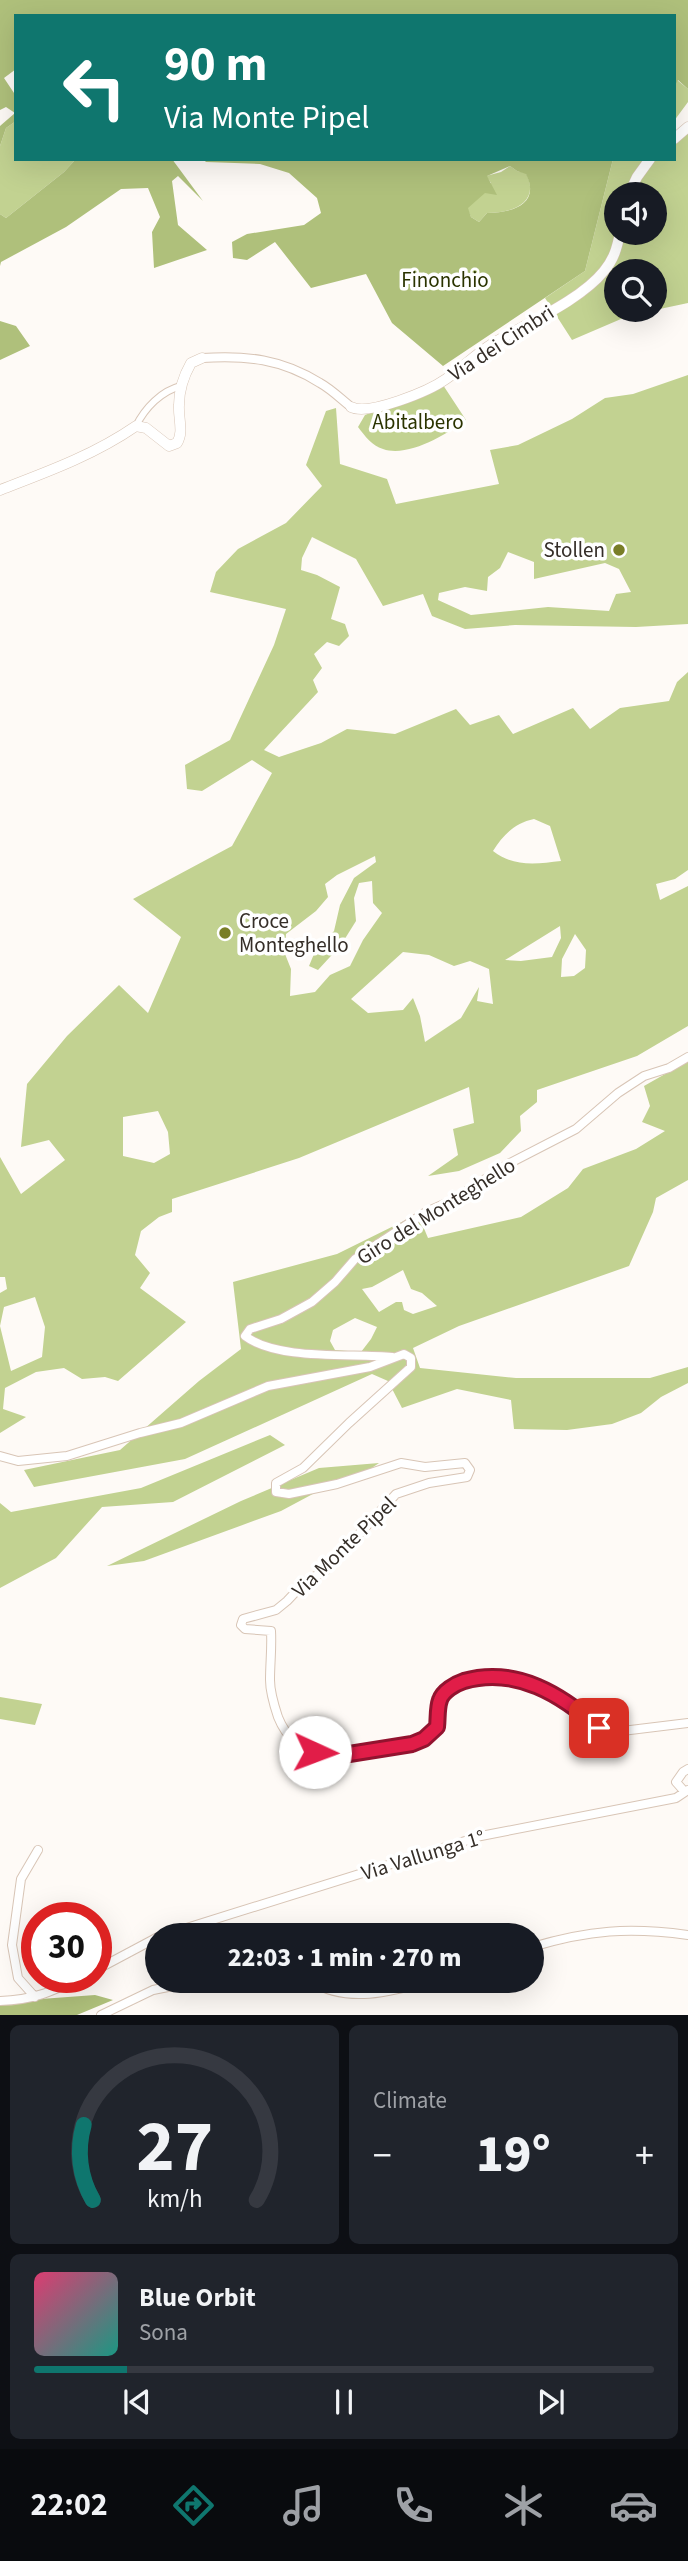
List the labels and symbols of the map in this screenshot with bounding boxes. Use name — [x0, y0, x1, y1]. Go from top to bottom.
park label: Finonchio — [401, 265, 489, 295]
street label: Via dei Cimbri — [442, 298, 560, 388]
park label: Abitalbero — [372, 407, 464, 437]
place label: Stollen — [543, 535, 605, 565]
marker: Stollen — [611, 542, 627, 558]
place label: Croce Monteghello — [239, 906, 349, 960]
marker: Croce Monteghello — [217, 925, 233, 941]
street label: Giro del Monteghello — [351, 1150, 521, 1272]
street label: Via Monte Pipel — [285, 1489, 403, 1605]
pin — [569, 1698, 629, 1758]
position arrow — [278, 1715, 352, 1789]
street label: Via Vallunga 1° — [358, 1822, 489, 1888]
speed limit sign: 30 — [21, 1902, 112, 1993]

